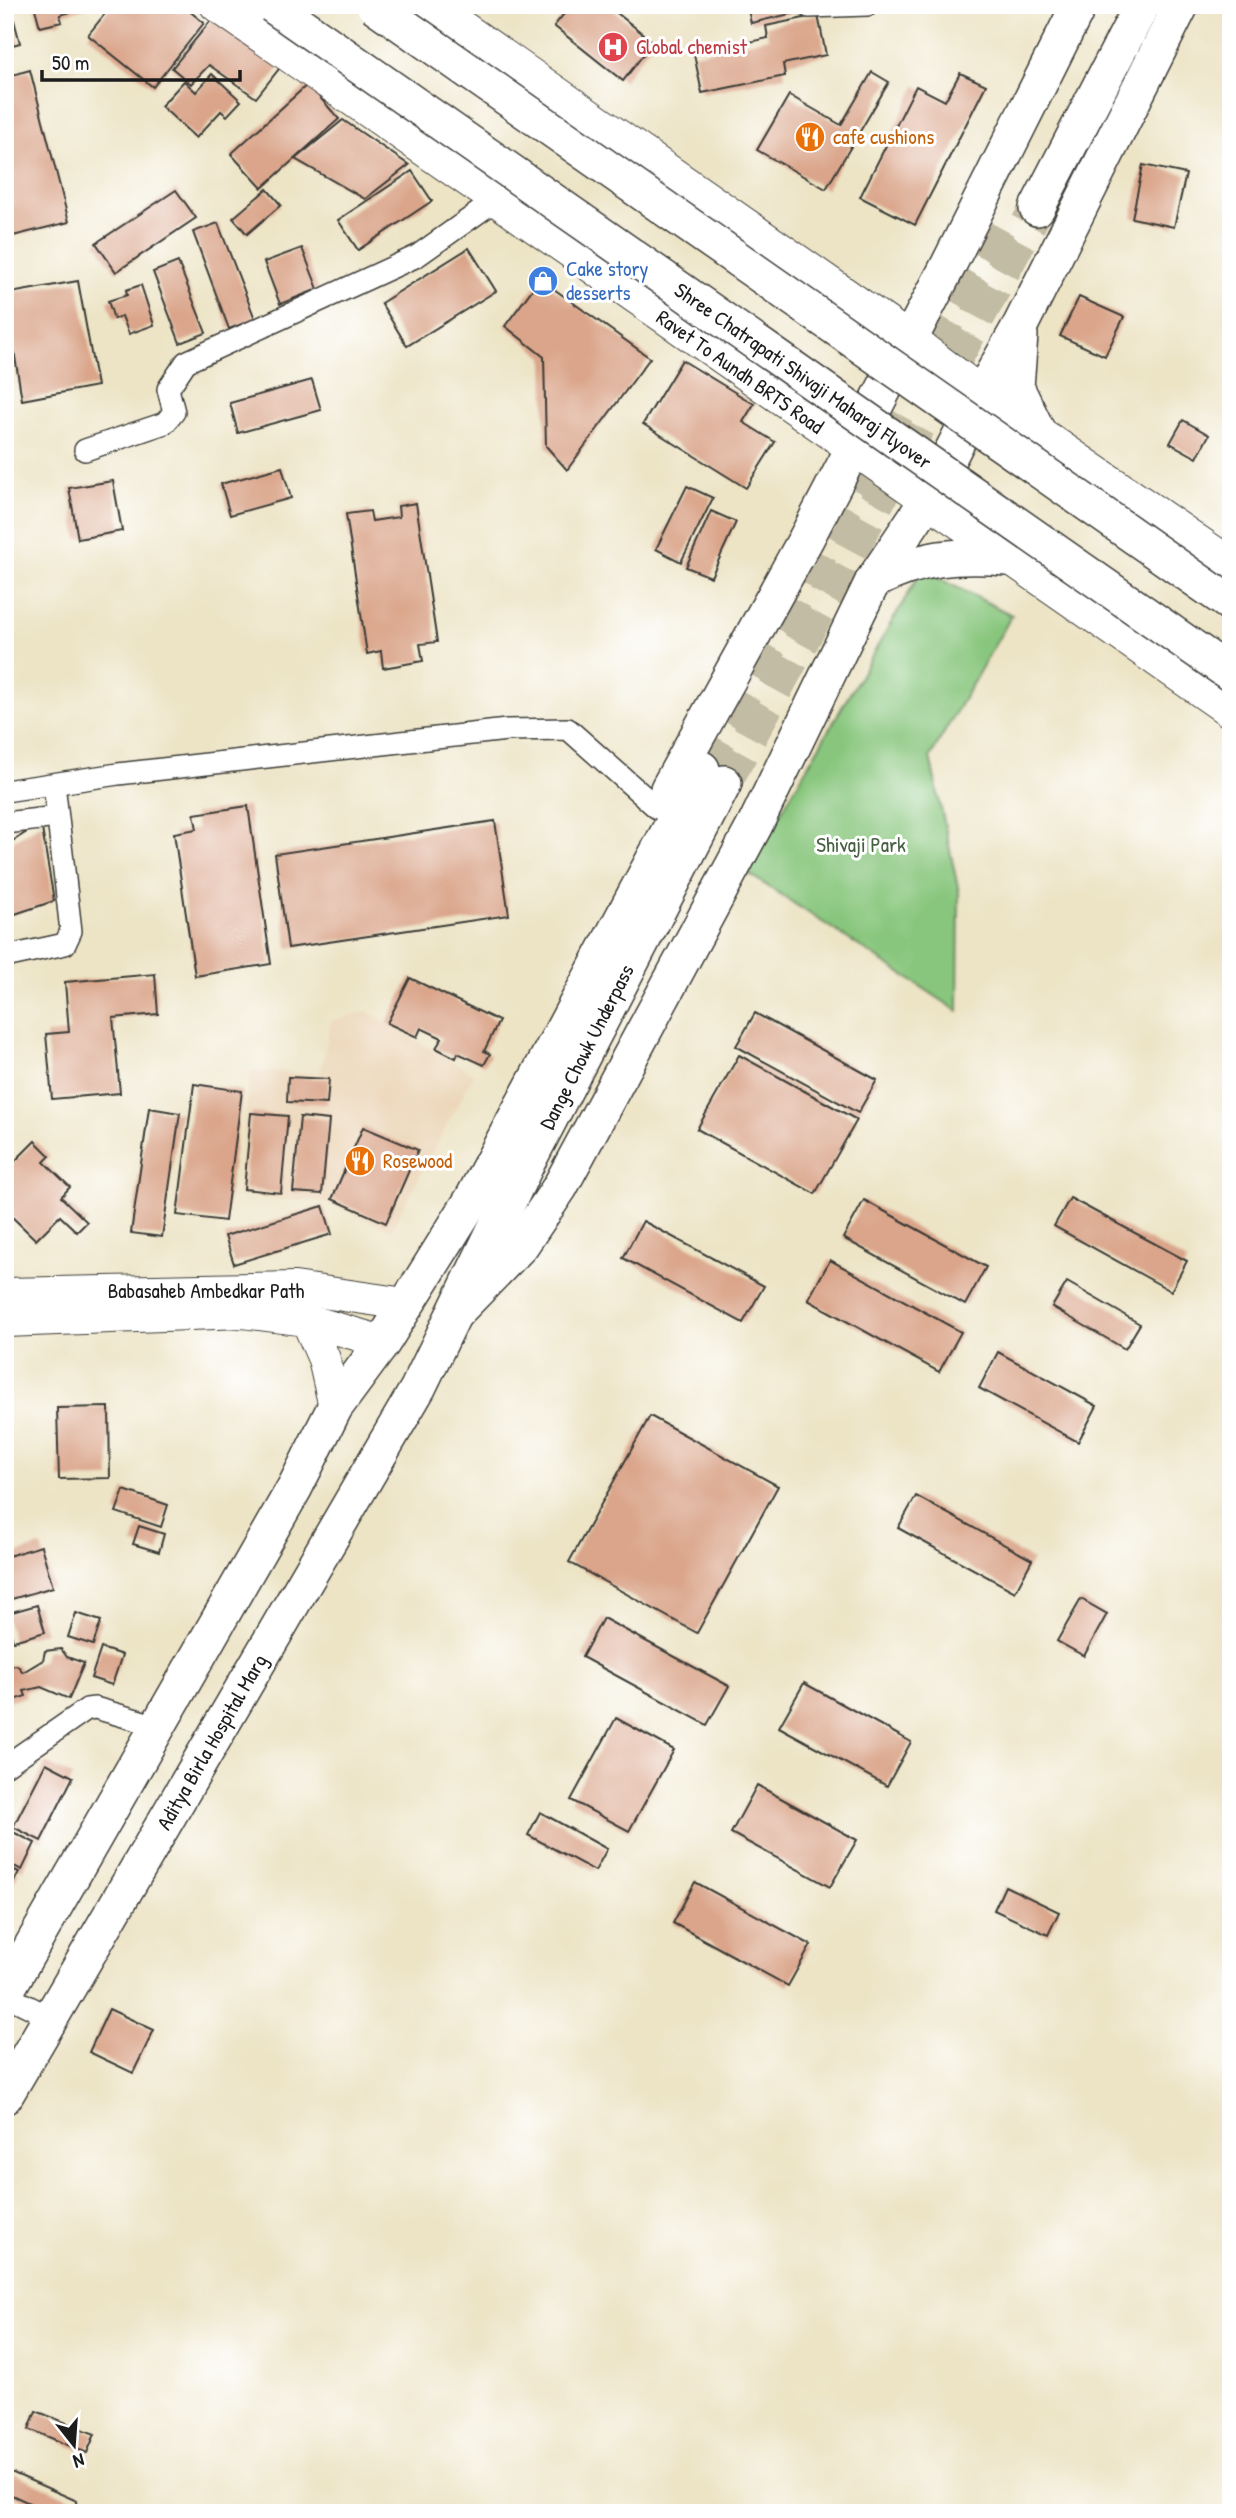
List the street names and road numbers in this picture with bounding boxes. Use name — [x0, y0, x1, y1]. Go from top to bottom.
street label: Shree Chatrapati Shivaji Maharaj Flyover — [669, 275, 938, 476]
street label: Ravet To Aundh BRTS Road — [651, 303, 830, 440]
street label: Dange Chowk Underpass — [532, 959, 641, 1134]
street label: Babasaheb Ambedkar Path — [108, 1276, 305, 1305]
street label: Aditya Birla Hospital Marg — [149, 1649, 274, 1835]

